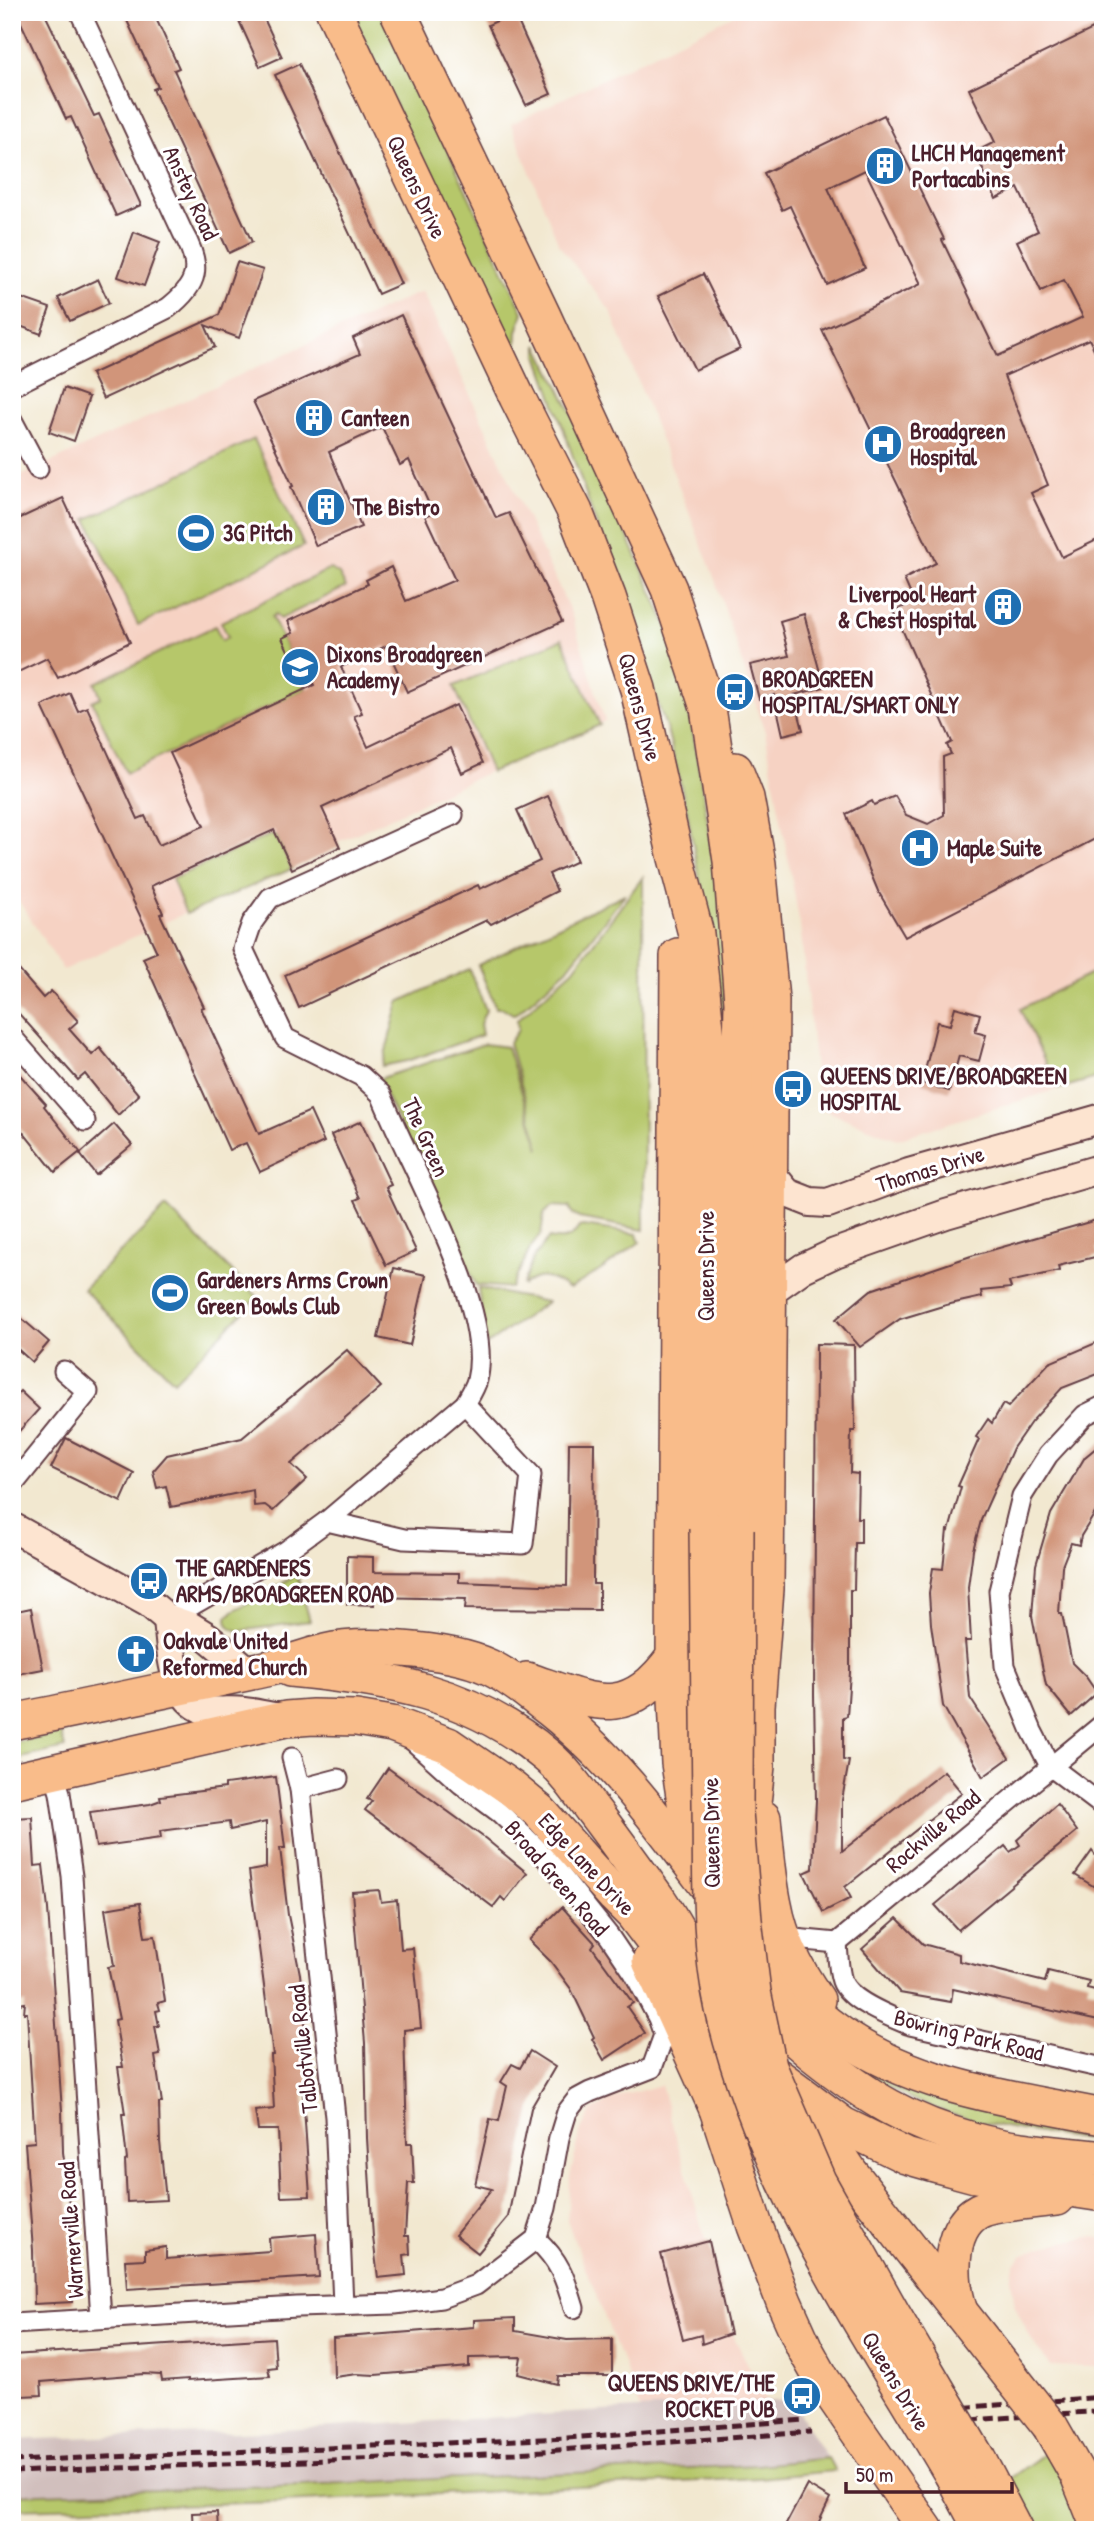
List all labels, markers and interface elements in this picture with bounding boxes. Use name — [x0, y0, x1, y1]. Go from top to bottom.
street label: Queens Drive — [380, 130, 455, 243]
place label: LHCH Management Portacabins — [912, 137, 1066, 194]
street label: Anstey Road — [156, 141, 227, 245]
building icon: LHCH Management Portacabins — [864, 145, 906, 187]
building icon: Canteen — [293, 397, 335, 439]
place label: Canteen — [341, 402, 410, 433]
place label: Broadgreen Hospital — [910, 415, 1006, 473]
hospital icon: Broadgreen Hospital — [862, 423, 904, 465]
building icon: The Bistro — [305, 486, 347, 528]
place label: The Bistro — [352, 491, 440, 522]
sports icon: 3G Pitch — [175, 512, 217, 554]
place label: 3G Pitch — [223, 517, 293, 548]
place label: Liverpool Heart & Chest Hospital — [838, 578, 977, 636]
building icon: Liverpool Heart & Chest Hospital — [982, 586, 1024, 628]
place label: Dixons Broadgreen Academy — [327, 638, 483, 696]
school or university icon: Dixons Broadgreen Academy — [279, 646, 321, 688]
street label: Queens Drive — [611, 650, 670, 764]
place label: BROADGREEN HOSPITAL/SMART ONLY — [762, 663, 959, 720]
bus stop icon: BROADGREEN HOSPITAL/SMART ONLY — [714, 671, 756, 713]
hospital icon: Maple Suite — [899, 827, 941, 869]
place label: Maple Suite — [947, 832, 1043, 864]
place label: QUEENS DRIVE/BROADGREEN HOSPITAL — [820, 1060, 1067, 1117]
bus stop icon: QUEENS DRIVE/BROADGREEN HOSPITAL — [772, 1068, 814, 1110]
street label: The Green — [395, 1092, 458, 1181]
street label: Thomas Drive — [872, 1137, 988, 1200]
street label: Queens Drive — [690, 1211, 721, 1321]
place label: Gardeners Arms Crown Green Bowls Club — [197, 1264, 388, 1321]
sports icon: Gardeners Arms Crown Green Bowls Club — [149, 1272, 191, 1314]
place label: THE GARDENERS ARMS/BROADGREEN ROAD — [175, 1552, 394, 1609]
bus stop icon: THE GARDENERS ARMS/BROADGREEN ROAD — [128, 1560, 170, 1602]
place label: Oakvale United Reformed Church — [163, 1625, 307, 1682]
church icon: Oakvale United Reformed Church — [115, 1633, 157, 1675]
street label: Queens Drive — [694, 1778, 727, 1888]
street label: Rockville Road — [879, 1782, 987, 1879]
street label: Edge Lane Drive — [532, 1806, 643, 1922]
street label: Broad Green Road — [498, 1813, 617, 1942]
street label: Talbotville Road — [280, 1983, 325, 2115]
street label: Bowring Park Road — [891, 2001, 1047, 2068]
street label: Warnerville Road — [50, 2161, 91, 2299]
street label: Queens Drive — [855, 2325, 938, 2436]
place label: QUEENS DRIVE/THE ROCKET PUB — [608, 2367, 776, 2424]
bus stop icon: QUEENS DRIVE/THE ROCKET PUB — [781, 2375, 823, 2417]
scale bar — [846, 2451, 1012, 2495]
text: 50 m — [856, 2460, 893, 2489]

